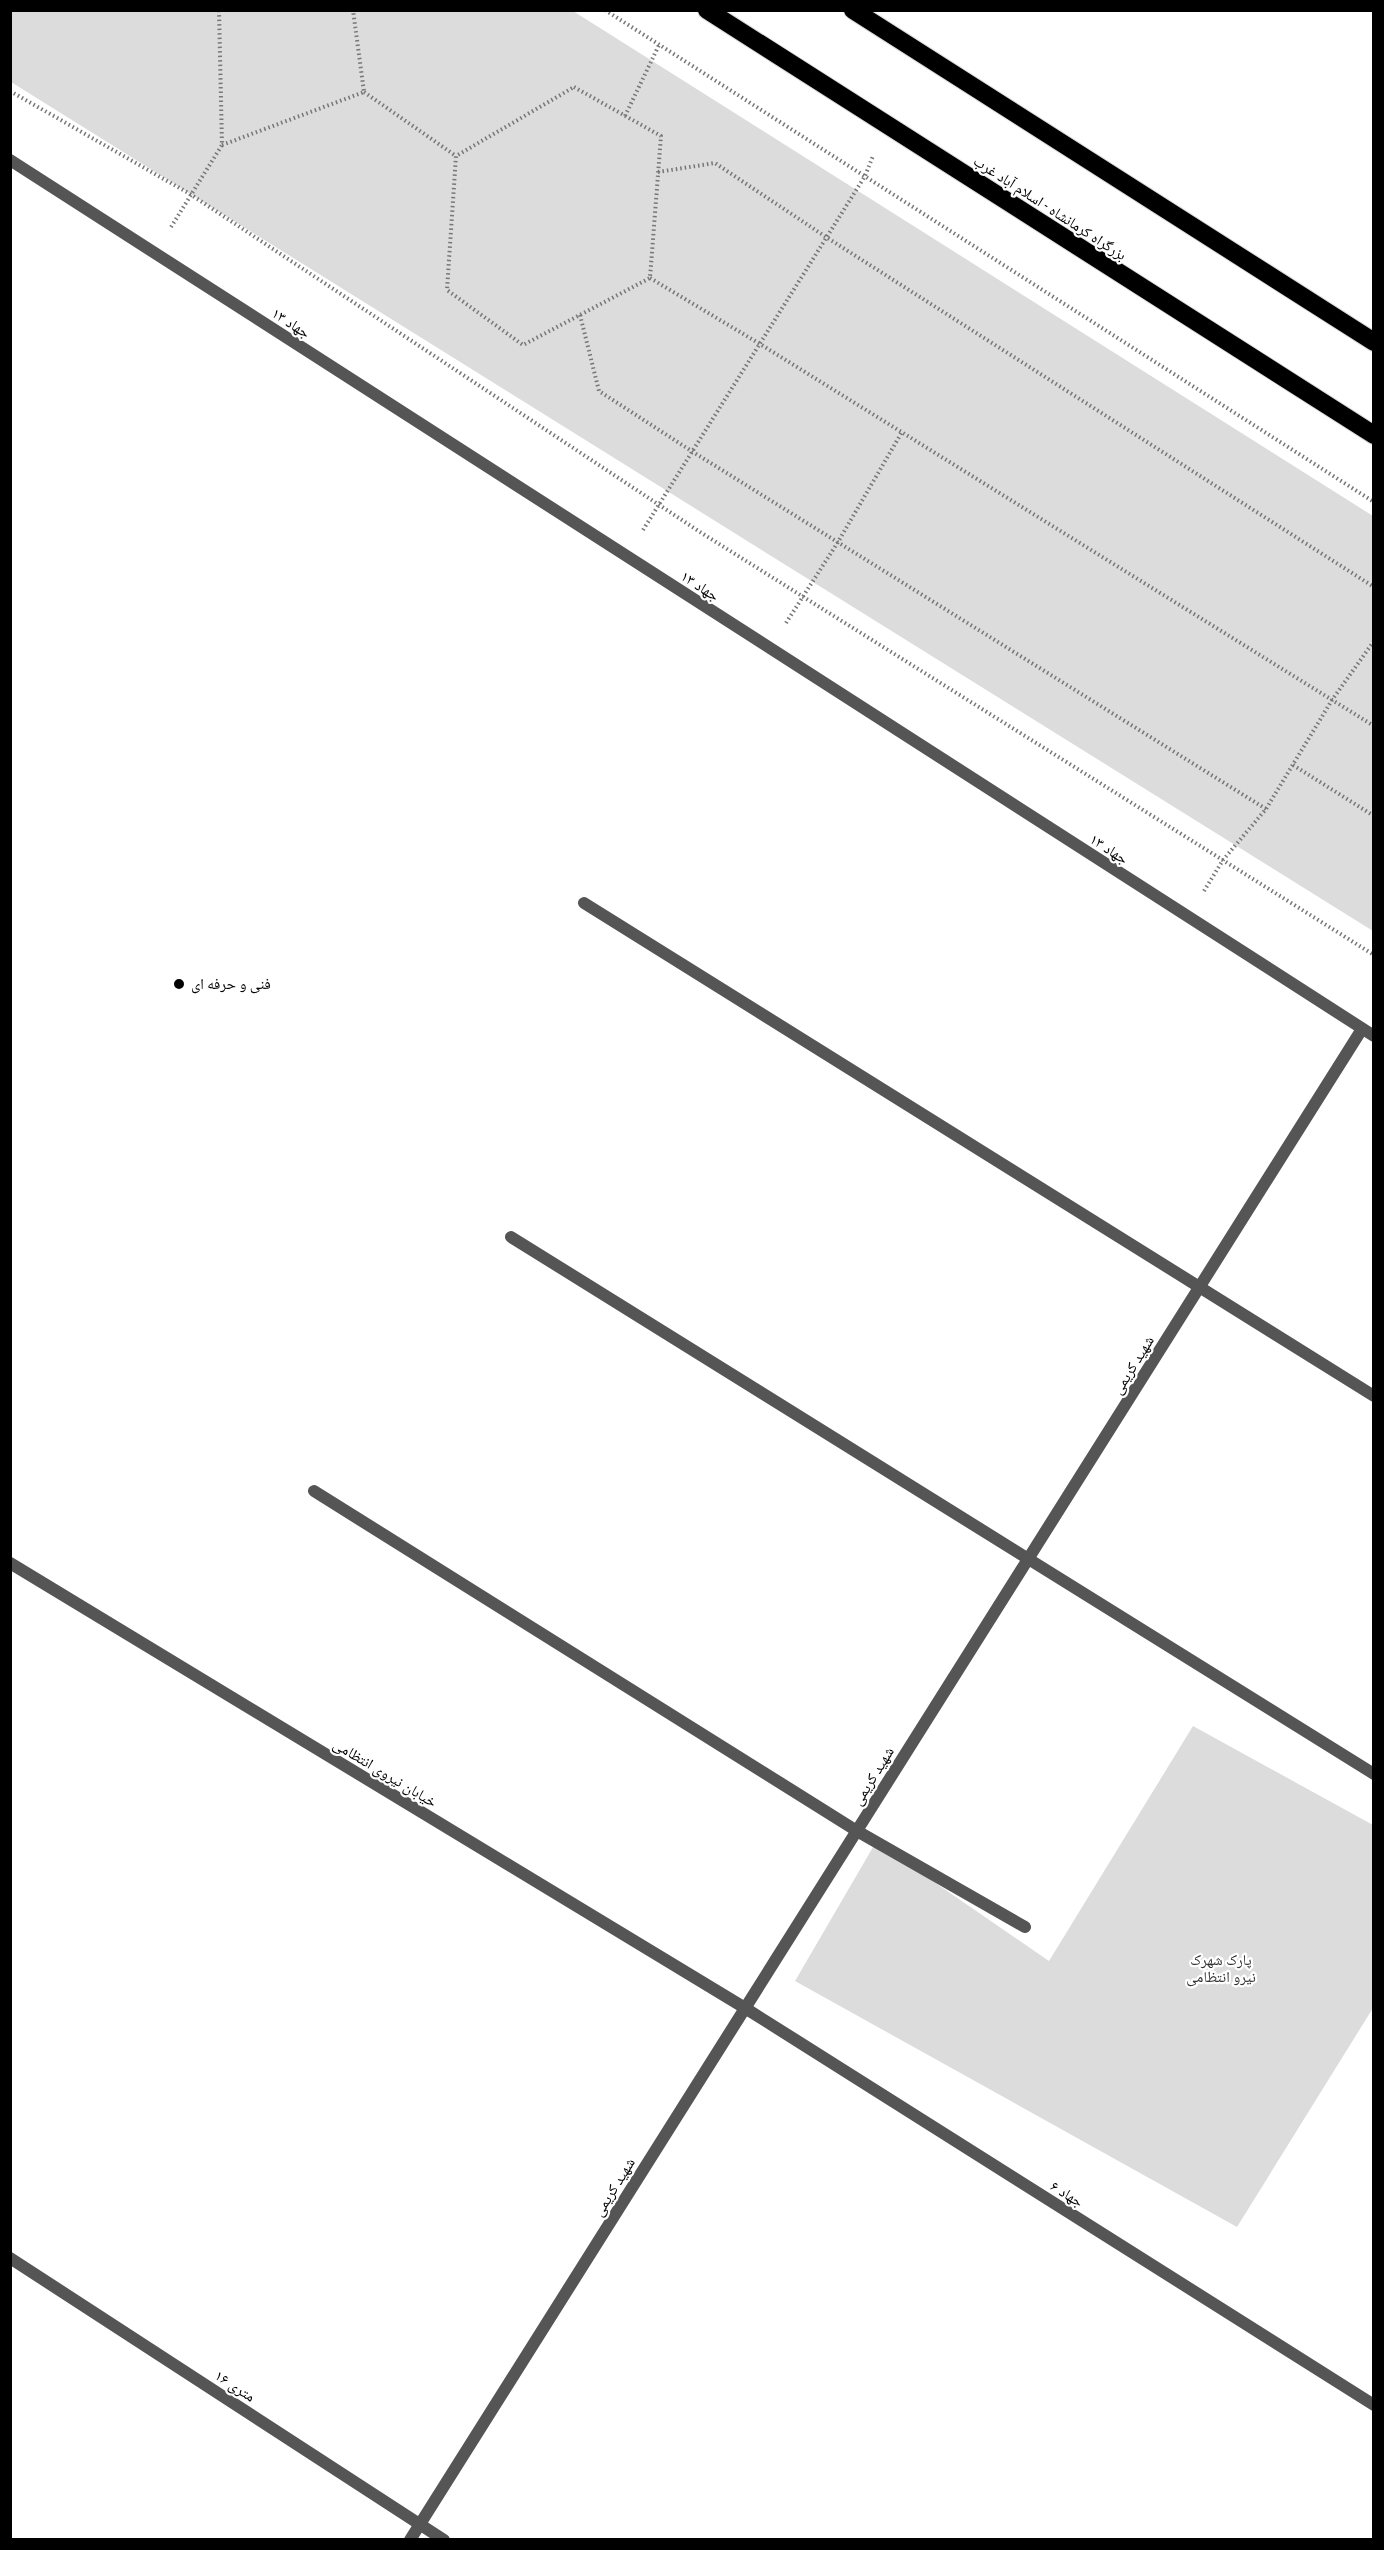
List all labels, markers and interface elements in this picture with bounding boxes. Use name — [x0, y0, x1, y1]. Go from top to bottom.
street label: بزرگراه کرمانشاه - اسلام آباد غرب — [970, 152, 1130, 265]
street label: جهاد ۱۳ — [268, 304, 314, 342]
street label: جهاد ۱۳ — [677, 567, 723, 605]
street label: جهاد ۱۳ — [1086, 830, 1132, 868]
place label: فنی و حرفه ای — [191, 975, 271, 994]
marker: فنی و حرفه ای — [172, 977, 186, 991]
street label: شهید کریمی — [1108, 1332, 1159, 1398]
street label: خیابان نیروی انتظامی — [329, 1735, 440, 1812]
street label: شهید کریمی — [848, 1743, 899, 1809]
park label: پارک شهرک نیرو انتظامی — [1186, 1951, 1256, 1987]
street label: شهید کریمی — [589, 2154, 640, 2220]
street label: جهاد ۶ — [1047, 2177, 1087, 2211]
street label: ۱۶ متری — [211, 2366, 259, 2407]

